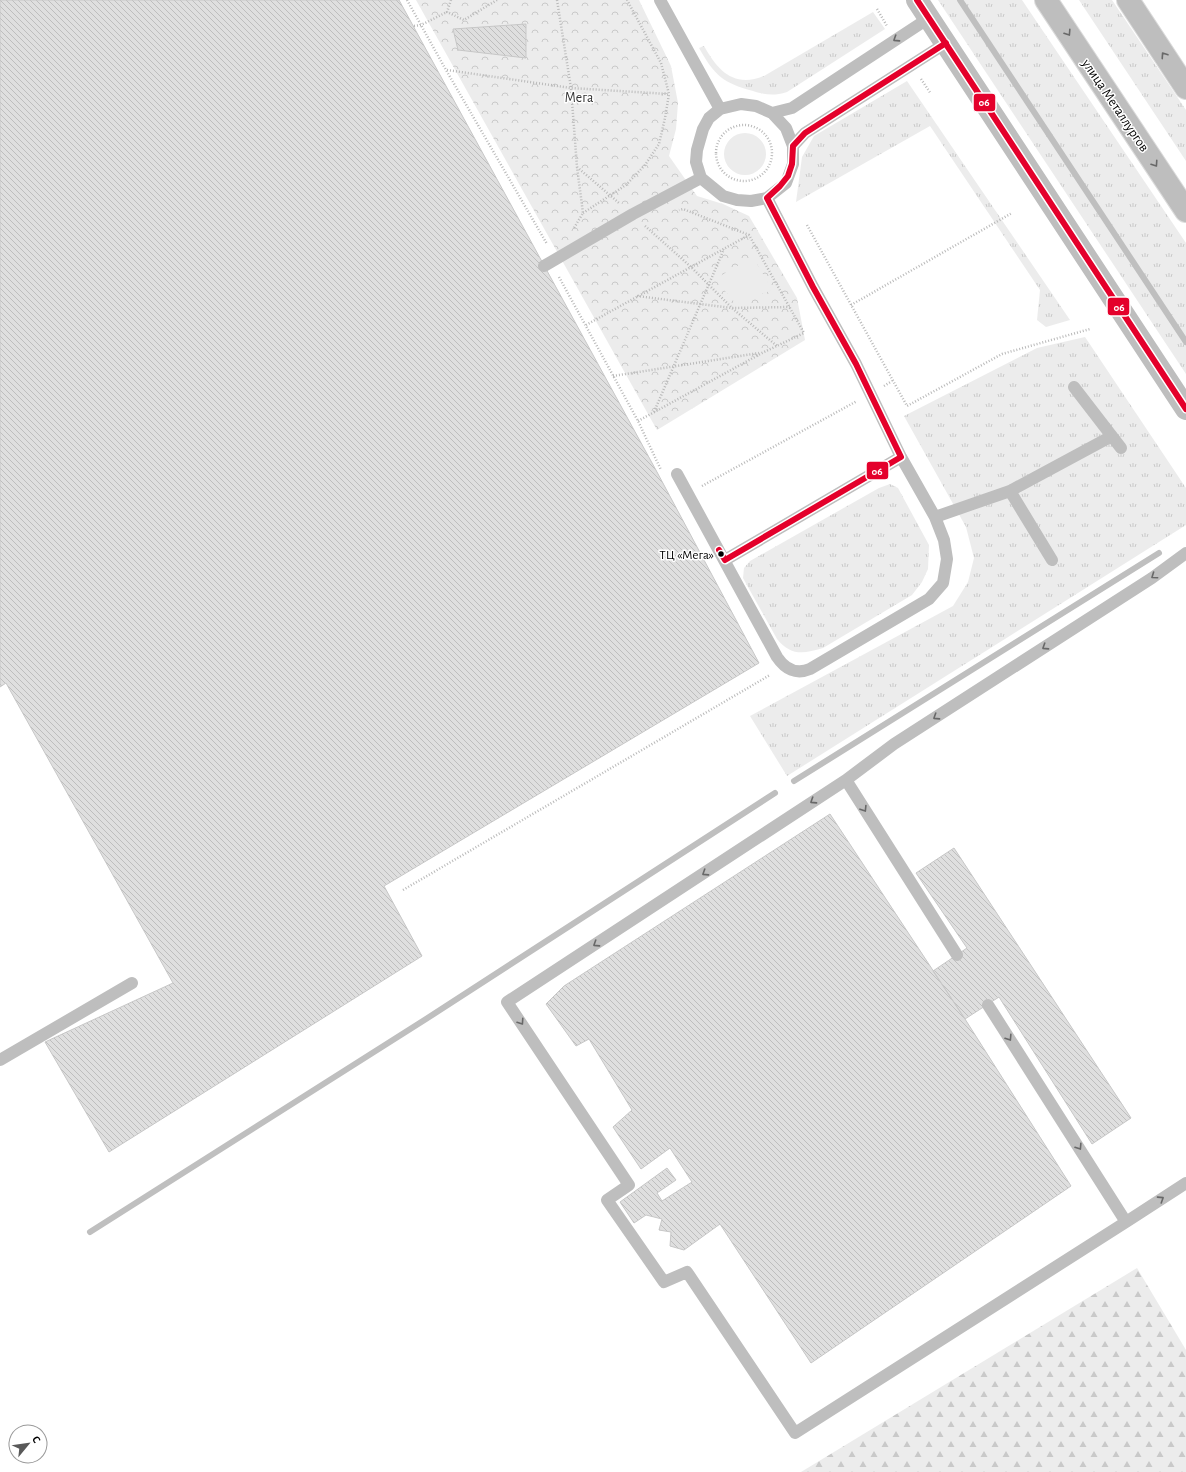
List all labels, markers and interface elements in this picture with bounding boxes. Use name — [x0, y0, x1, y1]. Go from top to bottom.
one-way arrow — [1063, 28, 1070, 35]
one-way arrow — [894, 35, 901, 42]
one-way arrow — [1162, 52, 1169, 59]
street label: улица Металлургов — [1079, 56, 1151, 154]
park label: Мега — [565, 91, 594, 105]
line badge: 06 — [973, 93, 996, 112]
text: 06 — [978, 97, 990, 108]
one-way arrow — [1150, 160, 1158, 167]
line badge: 06 — [1107, 297, 1130, 316]
text: 06 — [1113, 302, 1125, 313]
line badge: 06 — [866, 461, 889, 480]
text: 06 — [871, 466, 883, 477]
place label: ТЦ «Мега» — [660, 549, 714, 562]
marker: ТЦ «Мега» — [716, 549, 726, 559]
one-way arrow — [1152, 571, 1159, 578]
one-way arrow — [1042, 642, 1049, 649]
one-way arrow — [933, 712, 940, 719]
one-way arrow — [810, 796, 817, 804]
one-way arrow — [859, 805, 867, 812]
one-way arrow — [702, 868, 709, 875]
one-way arrow — [593, 939, 600, 947]
one-way arrow — [516, 1018, 524, 1025]
one-way arrow — [1004, 1034, 1011, 1041]
one-way arrow — [1074, 1143, 1081, 1150]
one-way arrow — [1157, 1196, 1164, 1204]
north arrow — [8, 1424, 48, 1464]
text: С — [30, 1434, 43, 1445]

